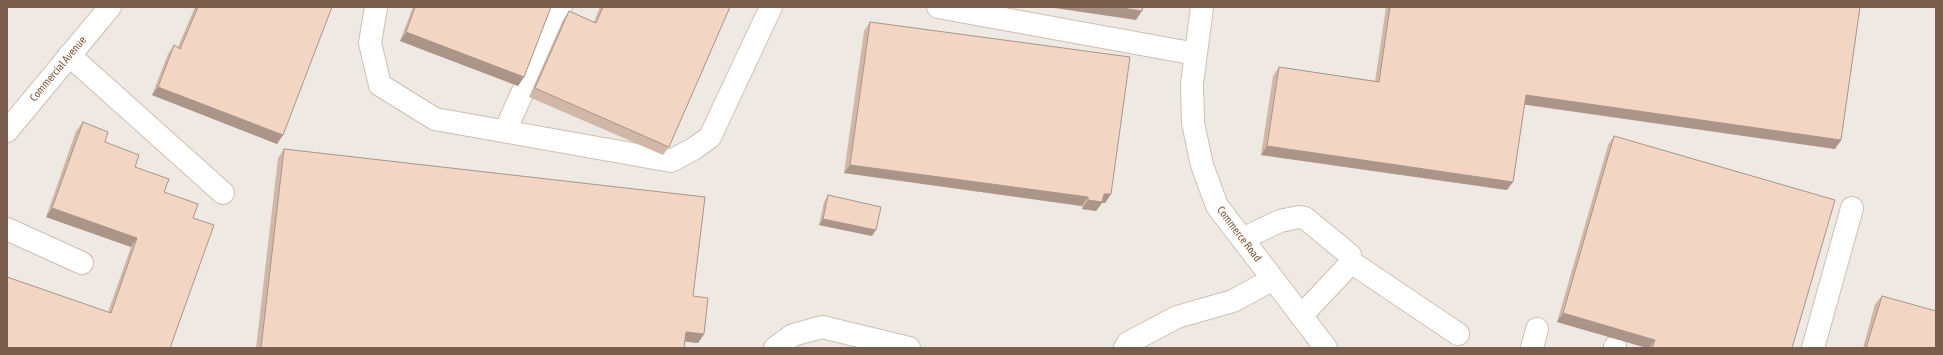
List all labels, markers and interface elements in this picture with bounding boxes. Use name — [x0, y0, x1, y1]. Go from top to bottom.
street label: Commercial Avenue — [27, 34, 89, 104]
street label: Commerce Road — [1214, 204, 1264, 264]

